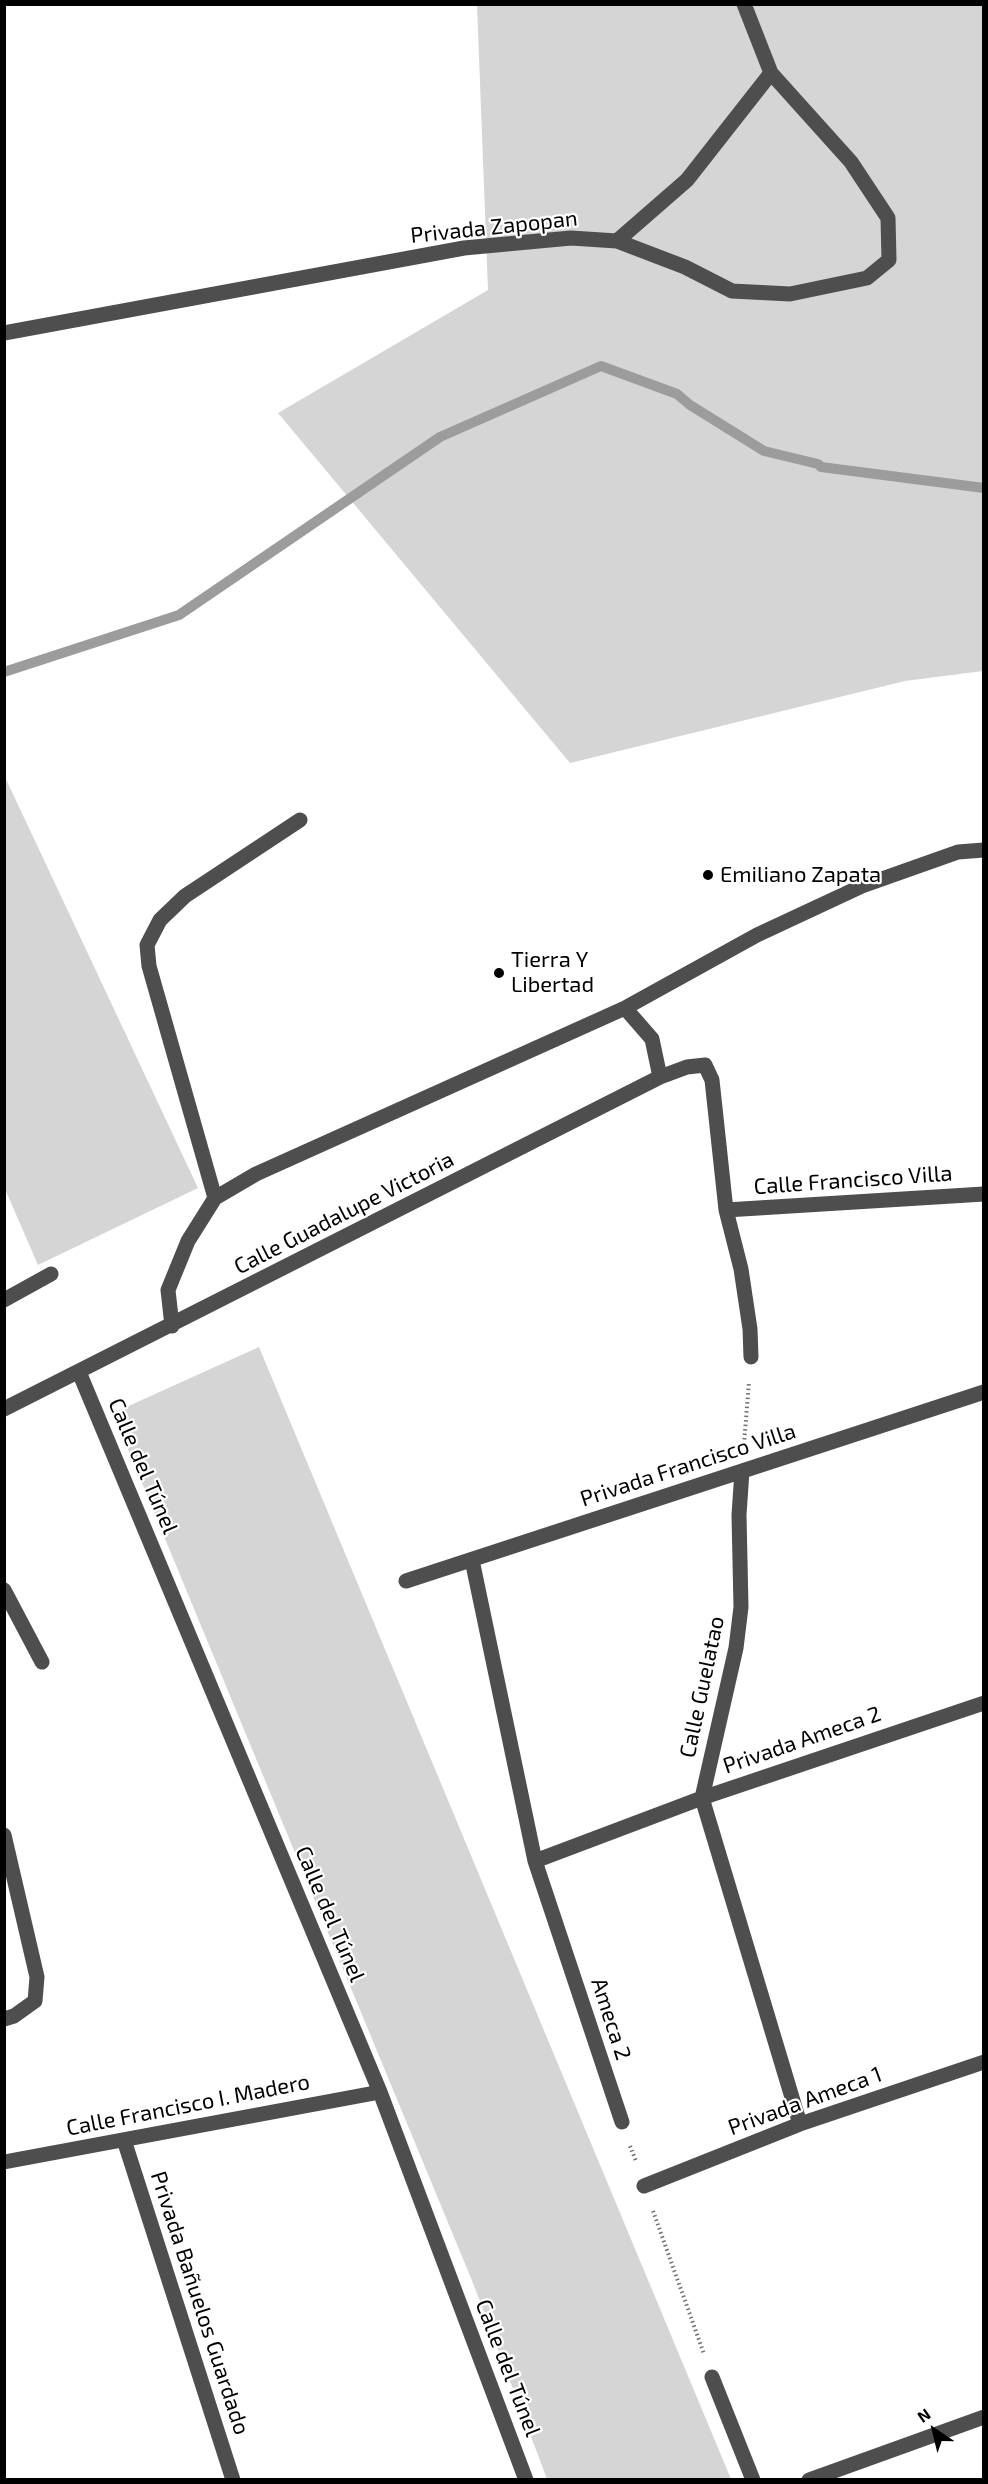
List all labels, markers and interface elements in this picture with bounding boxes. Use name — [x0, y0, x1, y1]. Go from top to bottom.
street label: Privada Zapopan — [409, 205, 579, 249]
place label: Emiliano Zapata — [720, 862, 881, 888]
marker: Emiliano Zapata — [701, 868, 715, 882]
place label: Tierra Y Libertad — [511, 947, 594, 998]
marker: Tierra Y Libertad — [492, 966, 506, 980]
street label: Calle Guadalupe Victoria — [230, 1146, 458, 1280]
street label: Calle Francisco Villa — [753, 1160, 953, 1200]
street label: Calle del Túnel — [103, 1394, 183, 1538]
street label: Privada Francisco Villa — [577, 1418, 799, 1512]
street label: Calle Guelatao — [674, 1614, 730, 1760]
street label: Privada Ameca 2 — [720, 1701, 884, 1779]
street label: Calle del Túnel — [290, 1842, 370, 1986]
street label: Ameca 2 — [585, 1975, 637, 2063]
street label: Privada Ameca 1 — [724, 2061, 886, 2141]
street label: Calle Francisco I. Madero — [64, 2068, 312, 2142]
street label: Privada Bañuelos Guardado — [145, 2168, 255, 2438]
street label: Calle del Túnel — [470, 2296, 546, 2440]
north arrow — [904, 2400, 964, 2460]
text: N — [913, 2404, 934, 2426]

